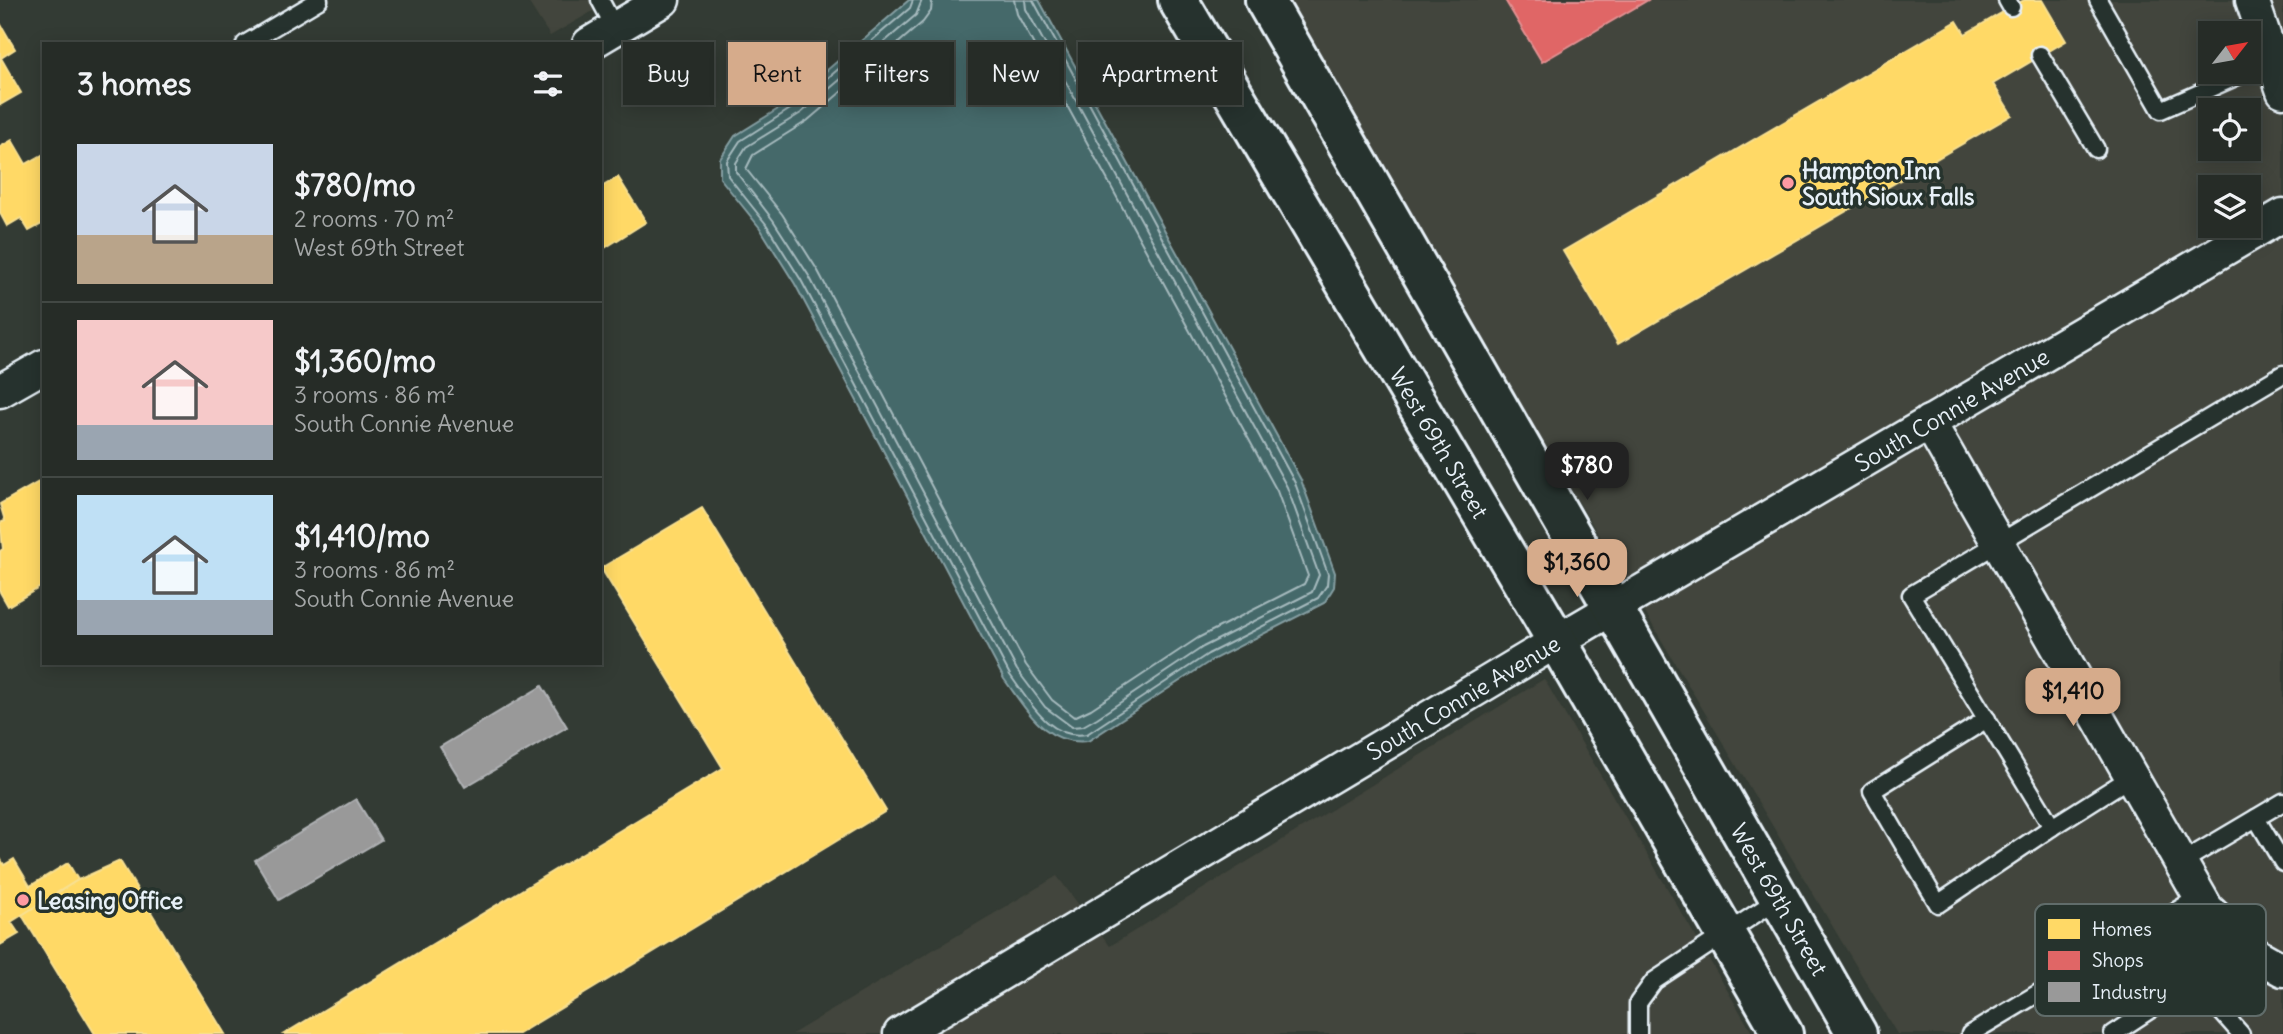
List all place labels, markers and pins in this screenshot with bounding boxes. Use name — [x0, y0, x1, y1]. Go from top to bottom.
place label: Hampton Inn South Sioux Falls — [1802, 156, 1975, 211]
marker: Hampton Inn South Sioux Falls — [1780, 175, 1796, 191]
pin: $780 — [1546, 442, 1628, 502]
pin: $1,360 — [1520, 540, 1634, 599]
pin: $1,410 — [2016, 668, 2130, 728]
place label: Leasing Office — [37, 886, 183, 915]
marker: Leasing Office — [15, 892, 31, 908]

